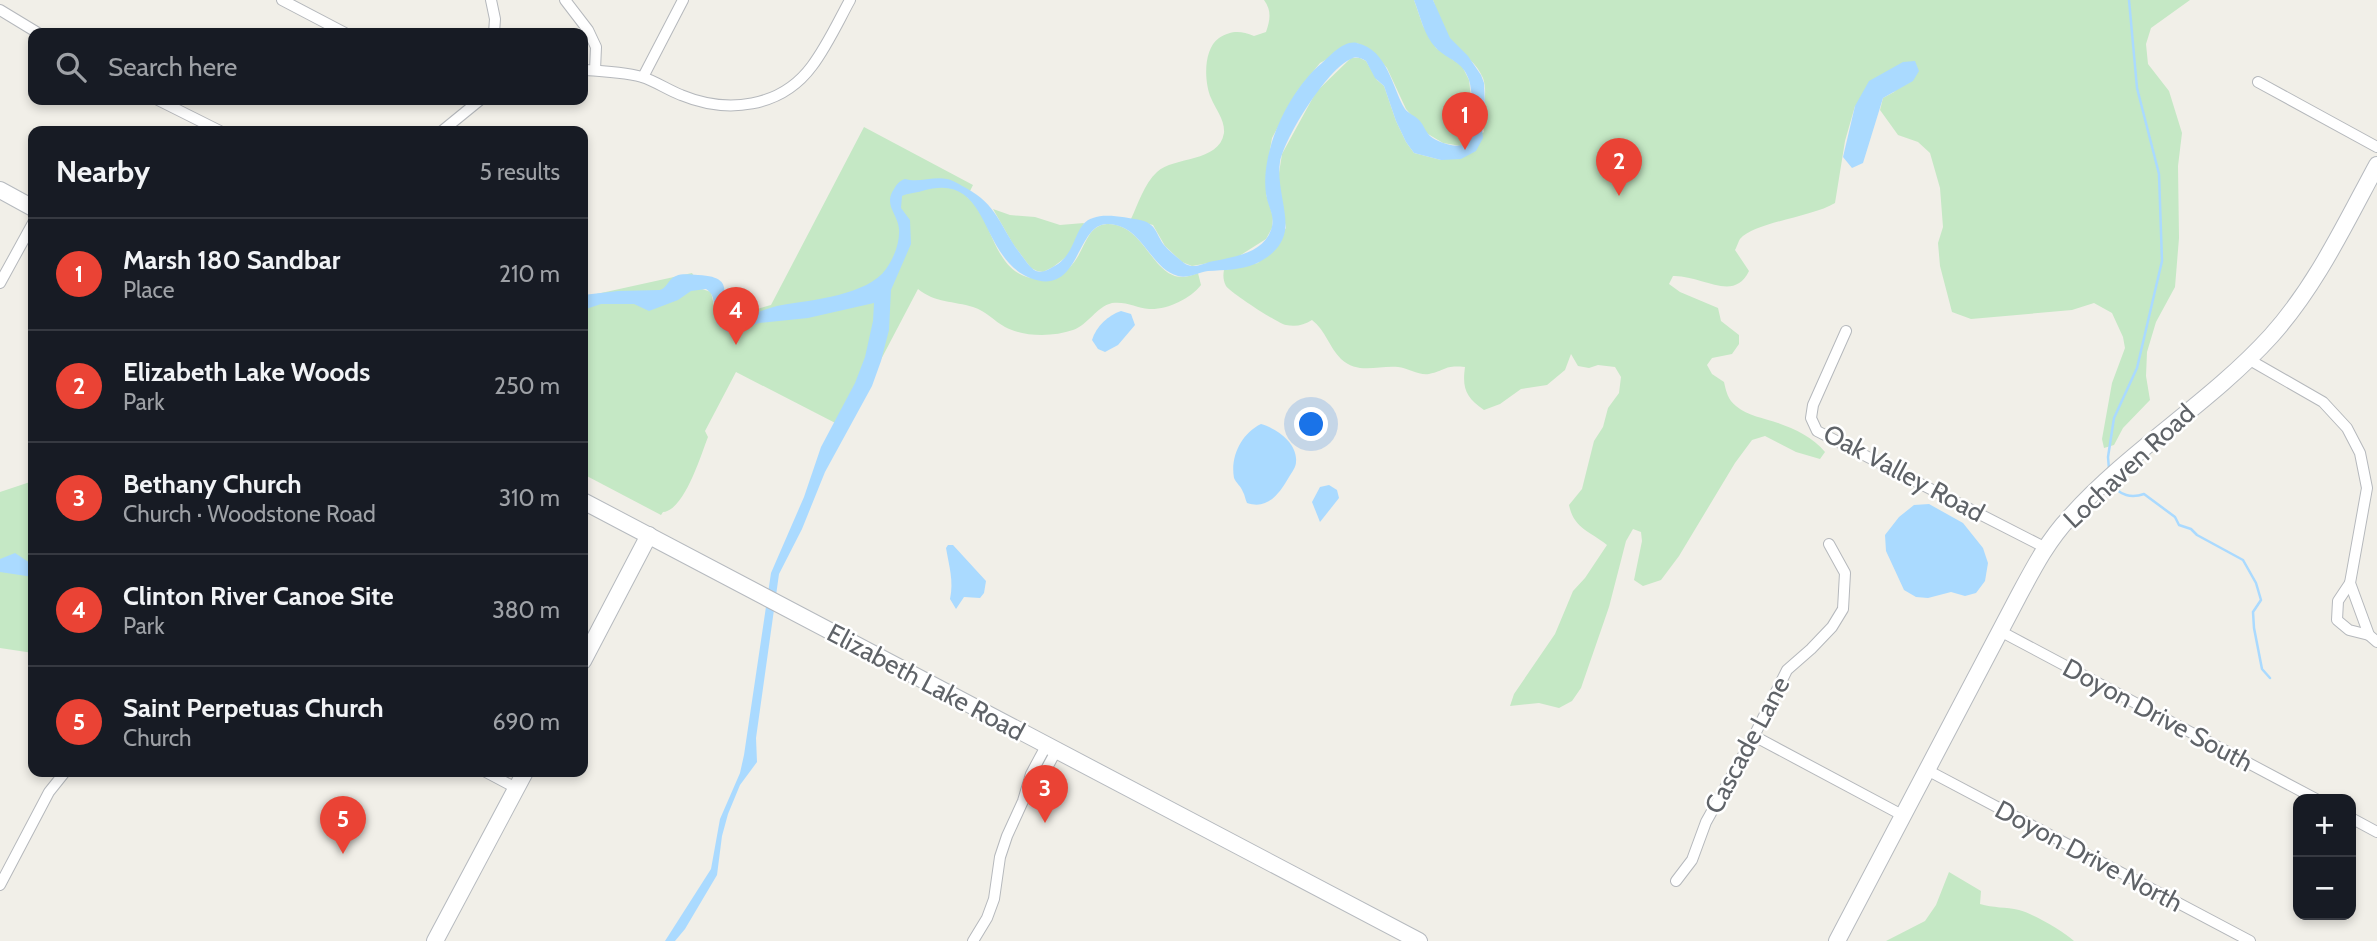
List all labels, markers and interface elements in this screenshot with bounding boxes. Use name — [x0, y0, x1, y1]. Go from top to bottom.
search box — [28, 28, 588, 105]
icon: search — [52, 48, 90, 86]
text: Search here — [108, 51, 237, 83]
pin: 1 — [1442, 92, 1488, 150]
pin: 2 — [1596, 138, 1642, 196]
text: Nearby — [56, 153, 150, 190]
text: 5 results — [479, 158, 560, 186]
text: Marsh 180 Sandbar — [123, 244, 340, 276]
text: 1 — [75, 260, 83, 288]
text: 210 m — [499, 260, 560, 288]
text: Place — [123, 276, 175, 304]
pin: 4 — [713, 287, 759, 345]
text: Elizabeth Lake Woods — [123, 356, 370, 388]
text: 2 — [73, 372, 85, 400]
text: 250 m — [494, 372, 560, 400]
text: Park — [123, 388, 164, 416]
street label: Lochaven Road — [2057, 397, 2201, 535]
your location — [1294, 407, 1328, 441]
street label: Oak Valley Road — [1818, 417, 1990, 529]
text: Bethany Church — [123, 468, 302, 500]
text: 3 — [73, 484, 85, 512]
text: 310 m — [499, 484, 560, 512]
text: Church · Woodstone Road — [123, 500, 376, 528]
text: Clinton River Canoe Site — [123, 580, 394, 612]
text: 4 — [72, 596, 86, 624]
text: 380 m — [492, 596, 560, 624]
text: Park — [123, 612, 164, 640]
street label: Elizabeth Lake Road — [822, 616, 1030, 748]
street label: Doyon Drive South — [2058, 651, 2258, 779]
street label: Cascade Lane — [1698, 671, 1796, 819]
text: Saint Perpetuas Church — [123, 692, 384, 724]
text: 5 — [73, 708, 85, 736]
text: 690 m — [492, 708, 560, 736]
text: Church — [123, 724, 192, 752]
pin: 3 — [1022, 765, 1068, 823]
street label: Doyon Drive North — [1990, 793, 2188, 919]
map controls — [2293, 794, 2356, 920]
button: + — [2293, 794, 2356, 857]
pin: 5 — [320, 796, 366, 854]
button: − — [2293, 857, 2356, 920]

